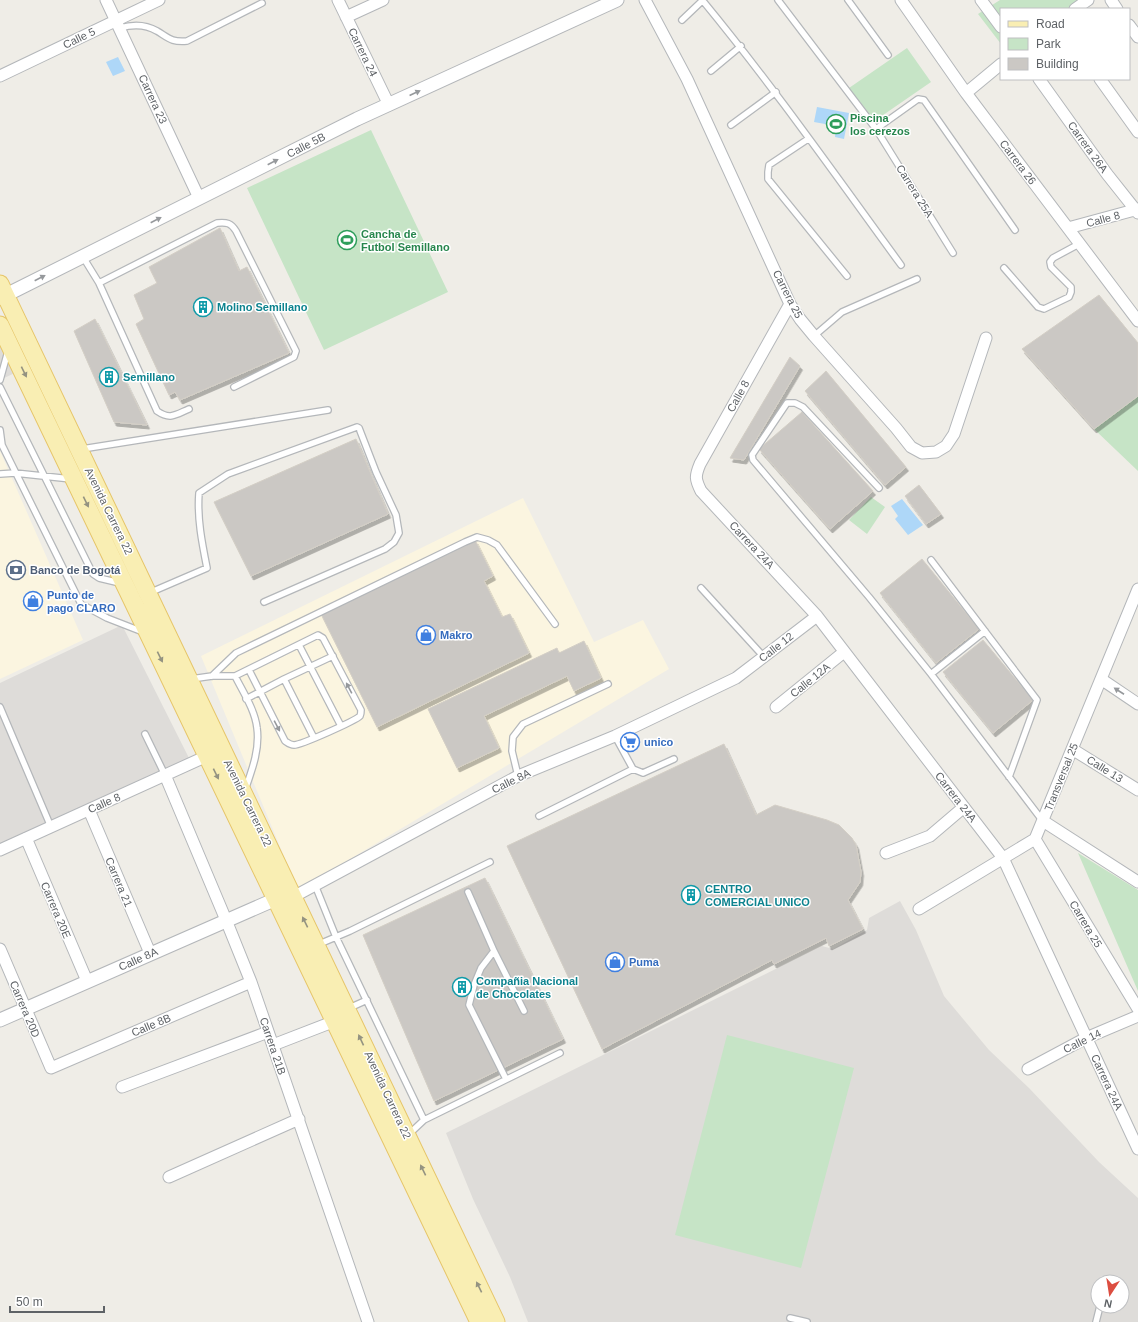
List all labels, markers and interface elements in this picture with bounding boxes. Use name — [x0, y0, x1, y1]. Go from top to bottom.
legend — [1000, 8, 1130, 80]
text: Road — [1036, 17, 1065, 31]
street label: Calle 5 — [61, 25, 97, 51]
street label: Carrera 24 — [346, 26, 380, 78]
text: Park — [1036, 37, 1062, 51]
text: Building — [1036, 57, 1079, 71]
street label: Carrera 23 — [136, 73, 170, 125]
one-way arrow — [409, 90, 420, 96]
place label: Piscina los cerezos — [850, 112, 910, 137]
sports icon: Piscina los cerezos — [825, 113, 847, 135]
street label: Carrera 26A — [1066, 119, 1111, 175]
street label: Calle 5B — [285, 130, 327, 160]
street label: Carrera 26 — [997, 137, 1039, 187]
one-way arrow — [267, 158, 278, 165]
street label: Carrera 25A — [894, 162, 936, 220]
street label: Calle 8 — [1085, 209, 1121, 229]
one-way arrow — [151, 217, 162, 223]
place label: Cancha de Futbol Semillano — [361, 228, 450, 253]
sports icon: Cancha de Futbol Semillano — [336, 229, 358, 251]
street label: Carrera 25 — [771, 268, 805, 320]
one-way arrow — [34, 275, 46, 281]
building icon: Molino Semillano — [192, 296, 214, 318]
place label: Molino Semillano — [217, 301, 308, 313]
building icon: Semillano — [98, 366, 120, 388]
one-way arrow — [21, 367, 27, 378]
place label: Semillano — [123, 371, 175, 383]
street label: Calle 8 — [724, 378, 752, 414]
street label: Avenida Carrera 22 — [83, 466, 135, 556]
one-way arrow — [83, 496, 89, 508]
street label: Carrera 24A — [727, 519, 777, 571]
bank icon: Banco de Bogotá — [5, 559, 27, 581]
place label: Banco de Bogotá — [30, 564, 121, 576]
place label: Punto de pago CLARO — [47, 589, 116, 614]
shop icon: Punto de pago CLARO — [22, 590, 44, 612]
shop icon: Makro — [415, 624, 437, 646]
place label: Makro — [440, 629, 473, 641]
street label: Calle 12 — [756, 630, 796, 664]
one-way arrow — [157, 651, 163, 663]
street label: Calle 12A — [788, 660, 833, 700]
one-way arrow — [346, 682, 353, 694]
one-way arrow — [1114, 687, 1125, 695]
one-way arrow — [274, 720, 281, 732]
supermarket icon: unico — [619, 731, 641, 753]
place label: unico — [644, 736, 674, 748]
street label: Transversal 25 — [1042, 741, 1080, 813]
street label: Calle 13 — [1085, 753, 1125, 785]
street label: Avenida Carrera 22 — [222, 758, 274, 848]
street label: Calle 8A — [490, 766, 533, 796]
one-way arrow — [213, 769, 219, 780]
street label: Carrera 24A — [933, 770, 980, 825]
street label: Calle 8 — [86, 791, 122, 815]
street label: Carrera 21 — [103, 855, 135, 909]
street label: Carrera 20E — [39, 880, 73, 940]
place label: CENTRO COMERCIAL UNICO — [705, 883, 810, 908]
building icon: CENTRO COMERCIAL UNICO — [680, 884, 702, 906]
street label: Carrera 25 — [1067, 898, 1105, 950]
one-way arrow — [302, 917, 308, 928]
street label: Calle 8A — [117, 945, 160, 973]
shop icon: Puma — [604, 951, 626, 973]
place label: Puma — [629, 956, 660, 968]
place label: Compañia Nacional de Chocolates — [476, 975, 578, 1000]
building icon: Compañia Nacional de Chocolates — [451, 976, 473, 998]
street label: Carrera 20D — [8, 979, 42, 1039]
street label: Calle 8B — [130, 1011, 172, 1039]
street label: Carrera 21B — [258, 1016, 288, 1076]
street label: Calle 14 — [1061, 1027, 1103, 1055]
one-way arrow — [358, 1034, 364, 1045]
street label: Avenida Carrera 22 — [362, 1049, 414, 1141]
street label: Carrera 24A — [1089, 1052, 1125, 1112]
one-way arrow — [420, 1164, 426, 1175]
north arrow — [1090, 1274, 1130, 1314]
one-way arrow — [476, 1281, 482, 1293]
scale bar — [10, 1288, 104, 1314]
text: 50 m — [16, 1295, 43, 1309]
text: N — [1103, 1297, 1113, 1310]

